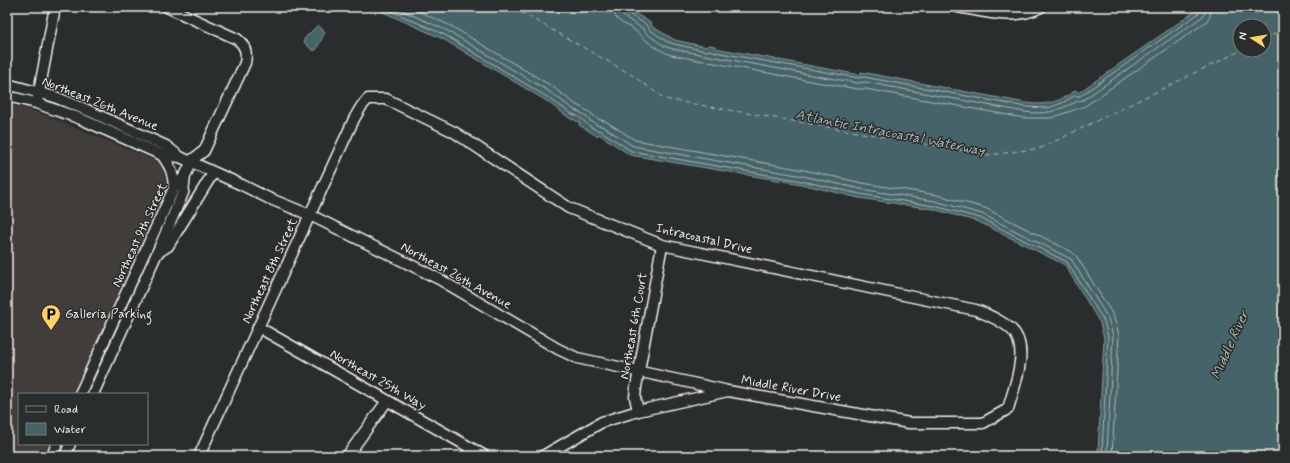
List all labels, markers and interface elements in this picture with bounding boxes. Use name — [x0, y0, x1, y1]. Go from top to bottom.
north arrow — [1232, 18, 1272, 58]
text: N — [1236, 31, 1251, 41]
street label: Northeast 26th Avenue — [39, 73, 161, 135]
water label: Atlantic Intracoastal Waterway — [794, 106, 988, 160]
street label: Northeast 9th Street — [108, 180, 172, 290]
street label: Northeast 8th Street — [238, 215, 302, 326]
street label: Intracoastal Drive — [654, 220, 754, 258]
street label: Northeast 26th Avenue — [398, 238, 514, 314]
street label: Northeast 6th Court — [616, 271, 652, 381]
parking icon: Galleria Parking — [40, 303, 62, 331]
place label: Galleria Parking — [65, 306, 152, 325]
water label: Middle River — [1207, 306, 1254, 382]
street label: Northeast 25th Way — [327, 346, 429, 415]
street label: Middle River Drive — [740, 372, 842, 406]
legend — [18, 393, 148, 445]
text: Road — [54, 402, 78, 418]
text: Water — [54, 422, 86, 438]

